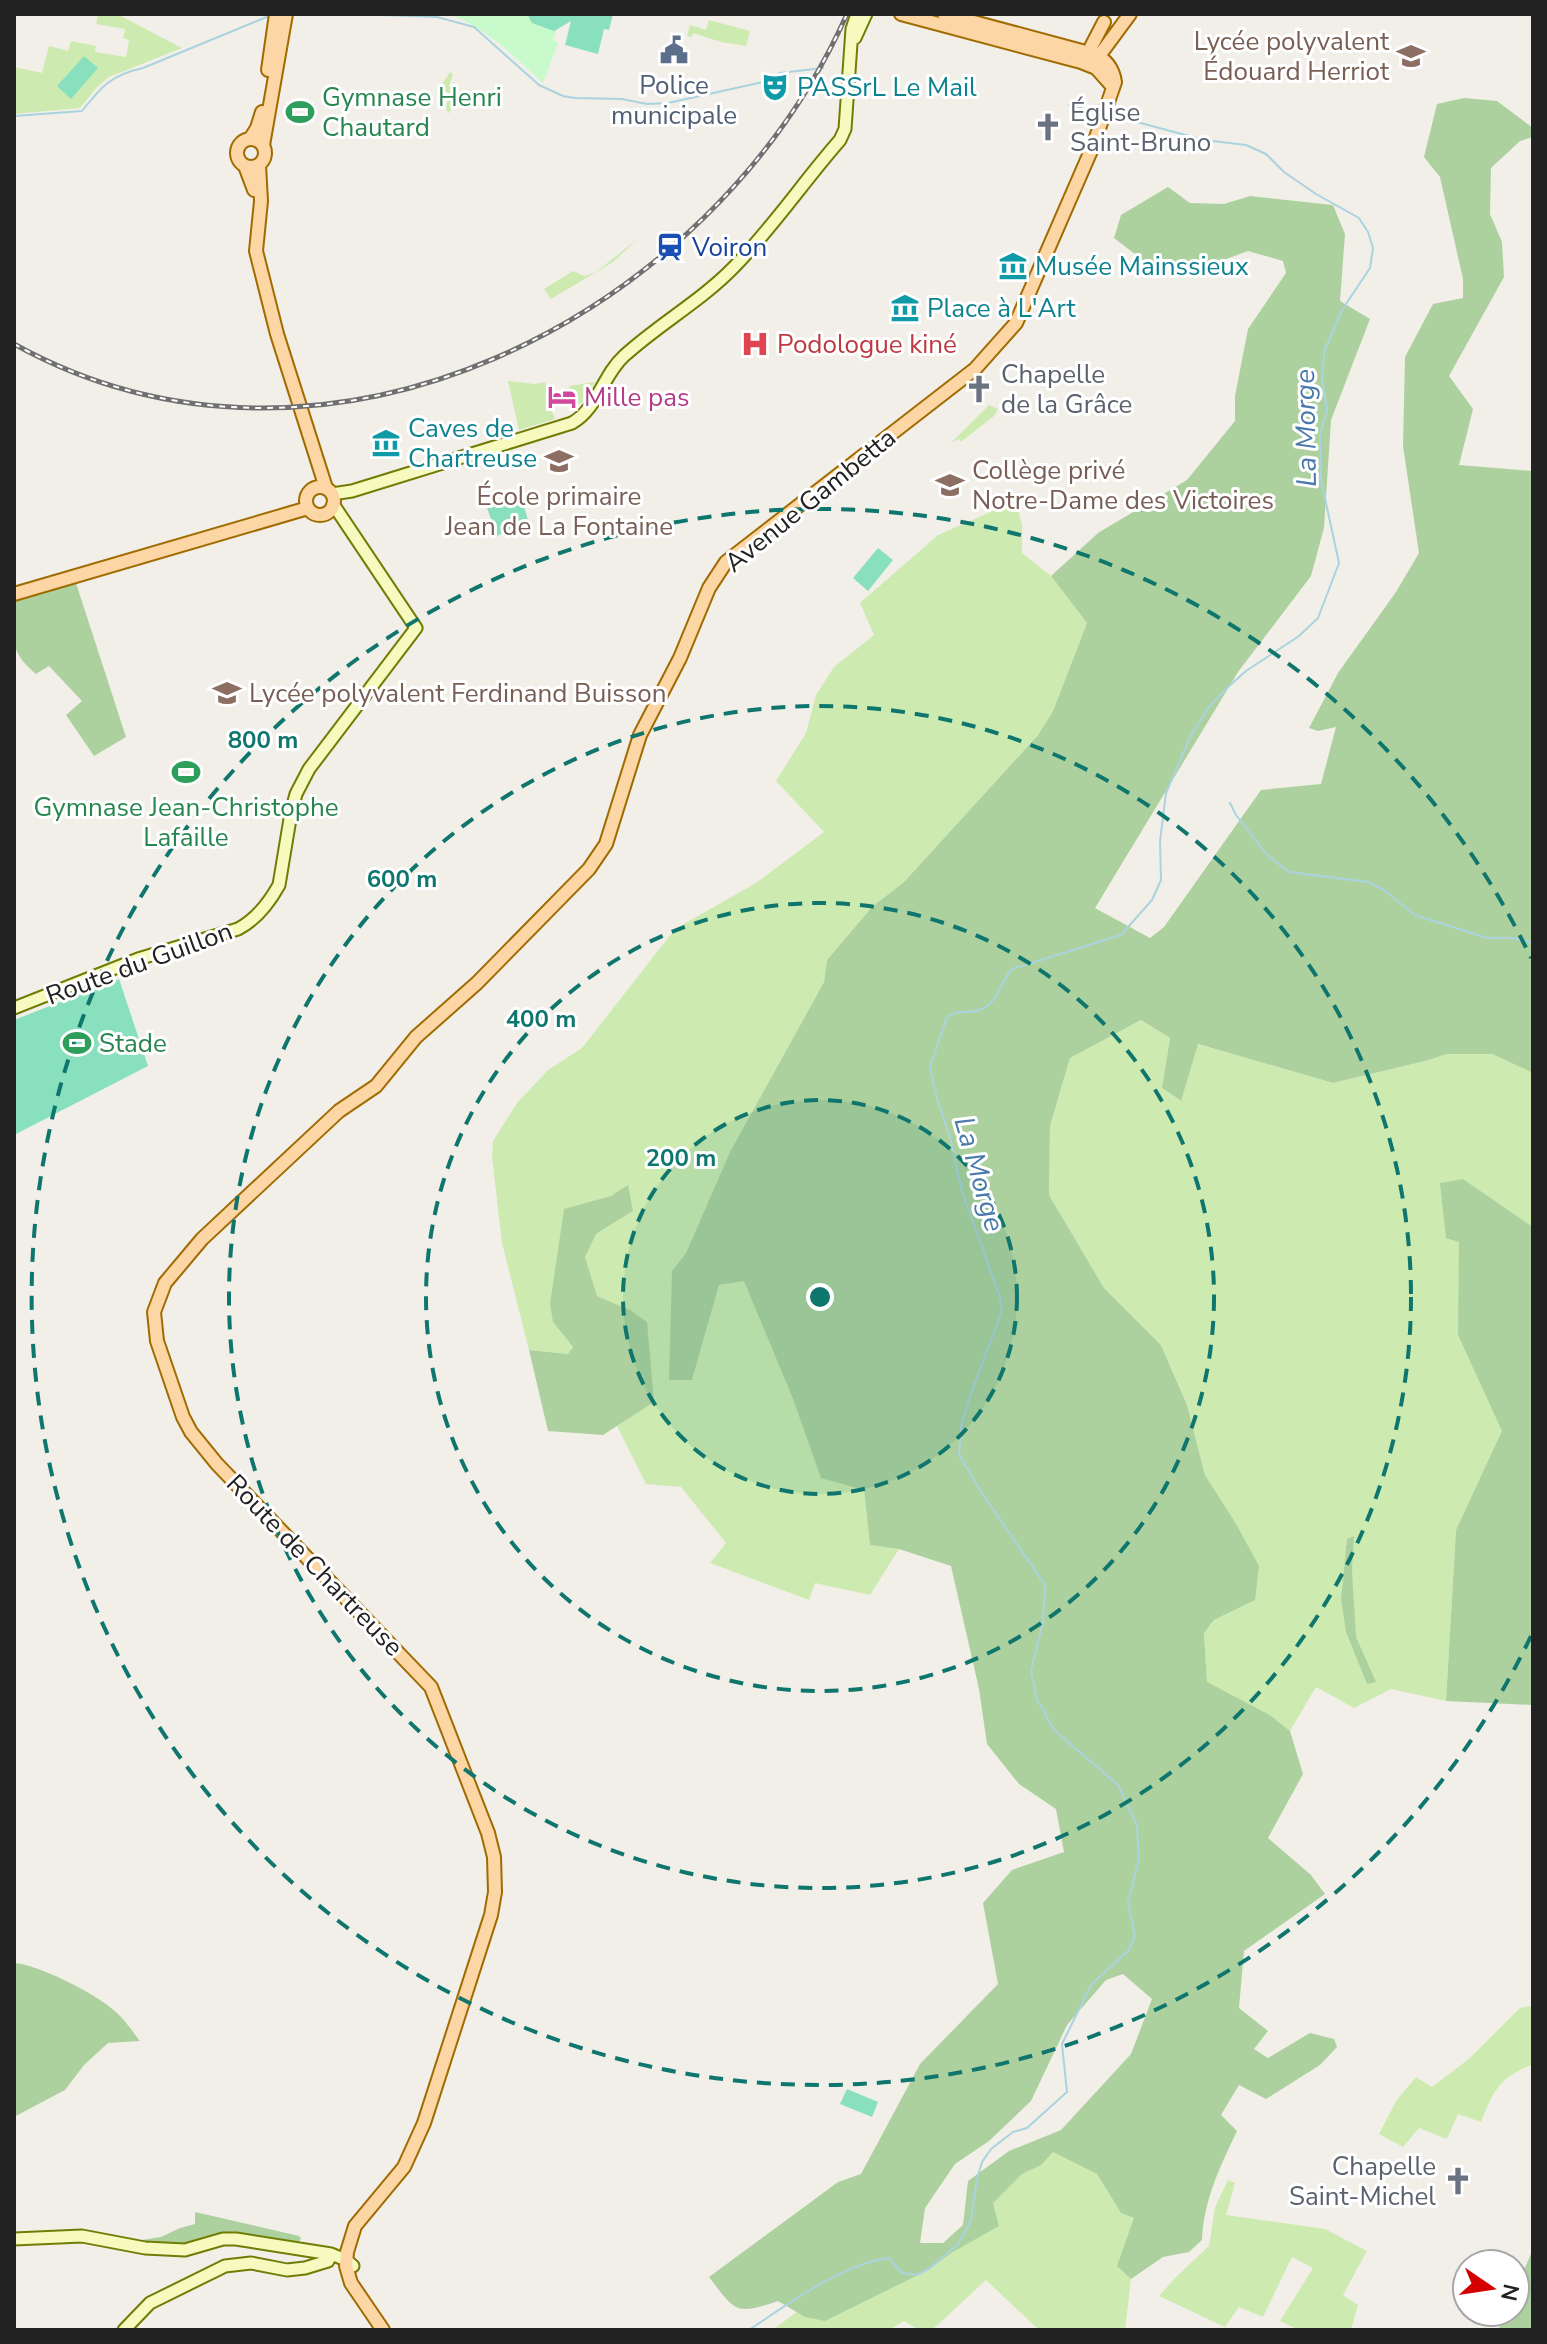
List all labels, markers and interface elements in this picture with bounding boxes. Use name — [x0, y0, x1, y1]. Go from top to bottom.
place label: Lycée polyvalent Édouard Herriot — [1194, 24, 1390, 89]
public building icon: Police municipale — [659, 35, 689, 65]
school or university icon: Lycée polyvalent Édouard Herriot — [1396, 41, 1426, 71]
place label: Police municipale — [611, 68, 737, 133]
place label: PASSrL Le Mail — [797, 70, 977, 105]
theatre icon: PASSrL Le Mail — [760, 72, 790, 102]
place label: Gymnase Henri Chautard — [322, 80, 502, 145]
place label: Église Saint-Bruno — [1070, 95, 1211, 160]
sports icon: Gymnase Henri Chautard — [285, 97, 315, 127]
church icon: Église Saint-Bruno — [1033, 112, 1063, 142]
place label: Voiron — [691, 230, 767, 265]
station icon: Voiron — [655, 232, 685, 262]
place label: Musée Mainssieux — [1035, 249, 1249, 284]
museum icon: Musée Mainssieux — [998, 251, 1028, 281]
place label: Place à L'Art — [927, 291, 1077, 326]
museum icon: Place à L'Art — [890, 293, 920, 323]
place label: Podologue kiné — [777, 327, 957, 362]
hospital icon: Podologue kiné — [740, 329, 770, 359]
place label: Chapelle de la Grâce — [1001, 357, 1132, 422]
water label: La Morge — [1286, 369, 1326, 487]
church icon: Chapelle de la Grâce — [964, 374, 994, 404]
place label: Mille pas — [584, 380, 689, 415]
hotel icon: Mille pas — [547, 382, 577, 412]
place label: Caves de Chartreuse — [408, 411, 537, 476]
street label: Avenue Gambetta — [717, 420, 903, 580]
museum icon: Caves de Chartreuse — [371, 428, 401, 458]
school or university icon: École primaire Jean de La Fontaine — [544, 446, 574, 476]
place label: Collège privé Notre-Dame des Victoires — [972, 453, 1274, 518]
school or university icon: Collège privé Notre-Dame des Victoires — [935, 470, 965, 500]
place label: École primaire Jean de La Fontaine — [444, 479, 673, 544]
place label: Lycée polyvalent Ferdinand Buisson — [249, 676, 667, 711]
school or university icon: Lycée polyvalent Ferdinand Buisson — [212, 678, 242, 708]
text: 800 m — [228, 724, 298, 756]
sports icon: Gymnase Jean-Christophe Lafaille — [171, 757, 201, 787]
place label: Gymnase Jean-Christophe Lafaille — [33, 790, 339, 855]
text: 600 m — [367, 863, 437, 895]
street label: Route du Guillon — [41, 914, 237, 1013]
text: 400 m — [506, 1003, 576, 1035]
place label: Stade — [99, 1026, 167, 1061]
sports icon: Stade — [62, 1028, 92, 1058]
water label: La Morge — [945, 1112, 1014, 1236]
text: 200 m — [646, 1142, 716, 1174]
centre of rings — [806, 1283, 834, 1311]
street label: Route de Chartreuse — [219, 1467, 411, 1664]
place label: Chapelle Saint-Michel — [1289, 2149, 1436, 2214]
church icon: Chapelle Saint-Michel — [1443, 2166, 1473, 2196]
north arrow — [1451, 2248, 1531, 2328]
text: N — [1493, 2281, 1526, 2304]

